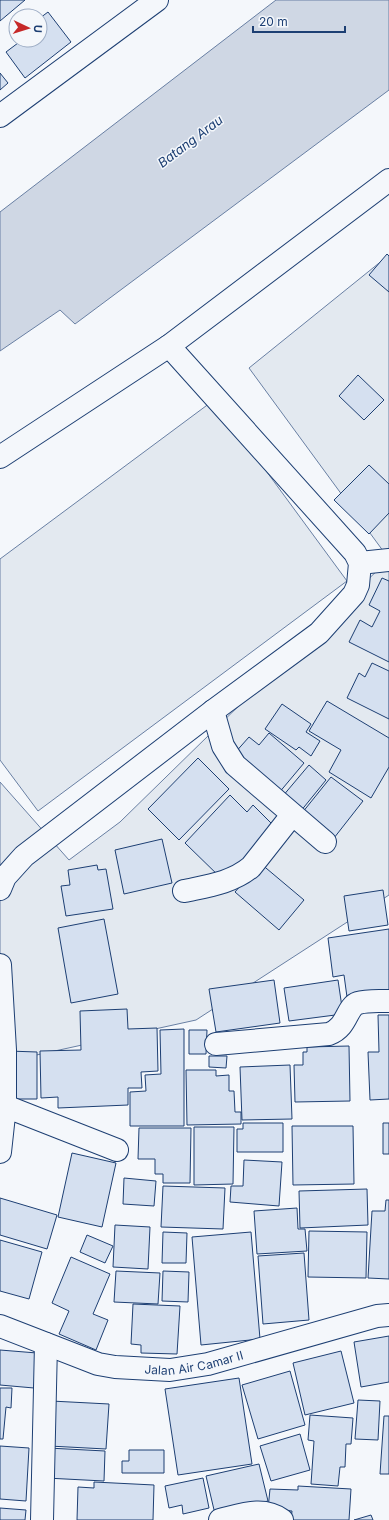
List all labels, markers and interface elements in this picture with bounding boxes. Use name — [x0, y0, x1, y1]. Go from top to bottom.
north arrow — [8, 8, 48, 48]
scale bar — [253, 8, 345, 34]
text: 20 m — [259, 14, 288, 29]
text: U — [31, 24, 45, 33]
water label: Batang Arau — [154, 111, 226, 171]
street label: Jalan Air Camar II — [144, 1347, 245, 1378]

